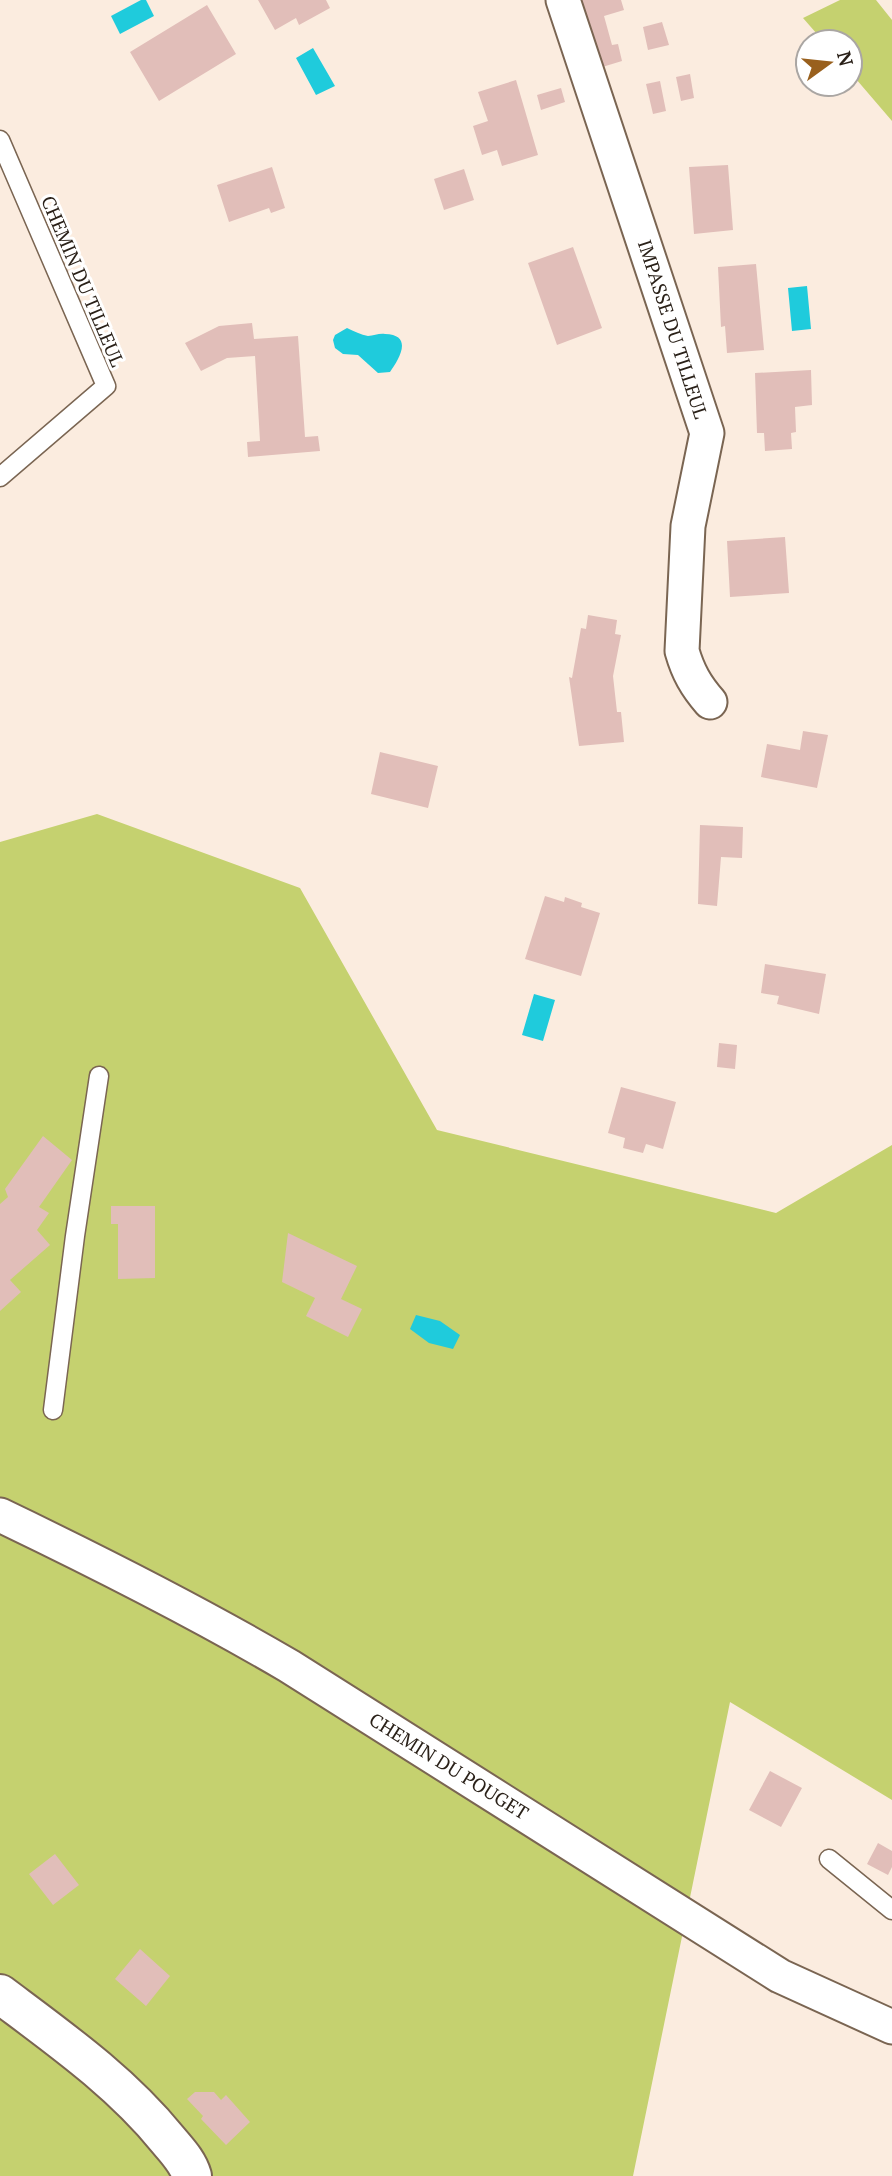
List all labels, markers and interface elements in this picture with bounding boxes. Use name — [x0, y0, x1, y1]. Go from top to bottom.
north arrow — [794, 28, 864, 98]
text: N — [832, 48, 860, 69]
street label: CHEMIN DU TILLEUL — [36, 192, 131, 371]
street label: IMPASSE DU TILLEUL — [633, 236, 714, 422]
street label: CHEMIN DU POUGET — [365, 1706, 534, 1825]

